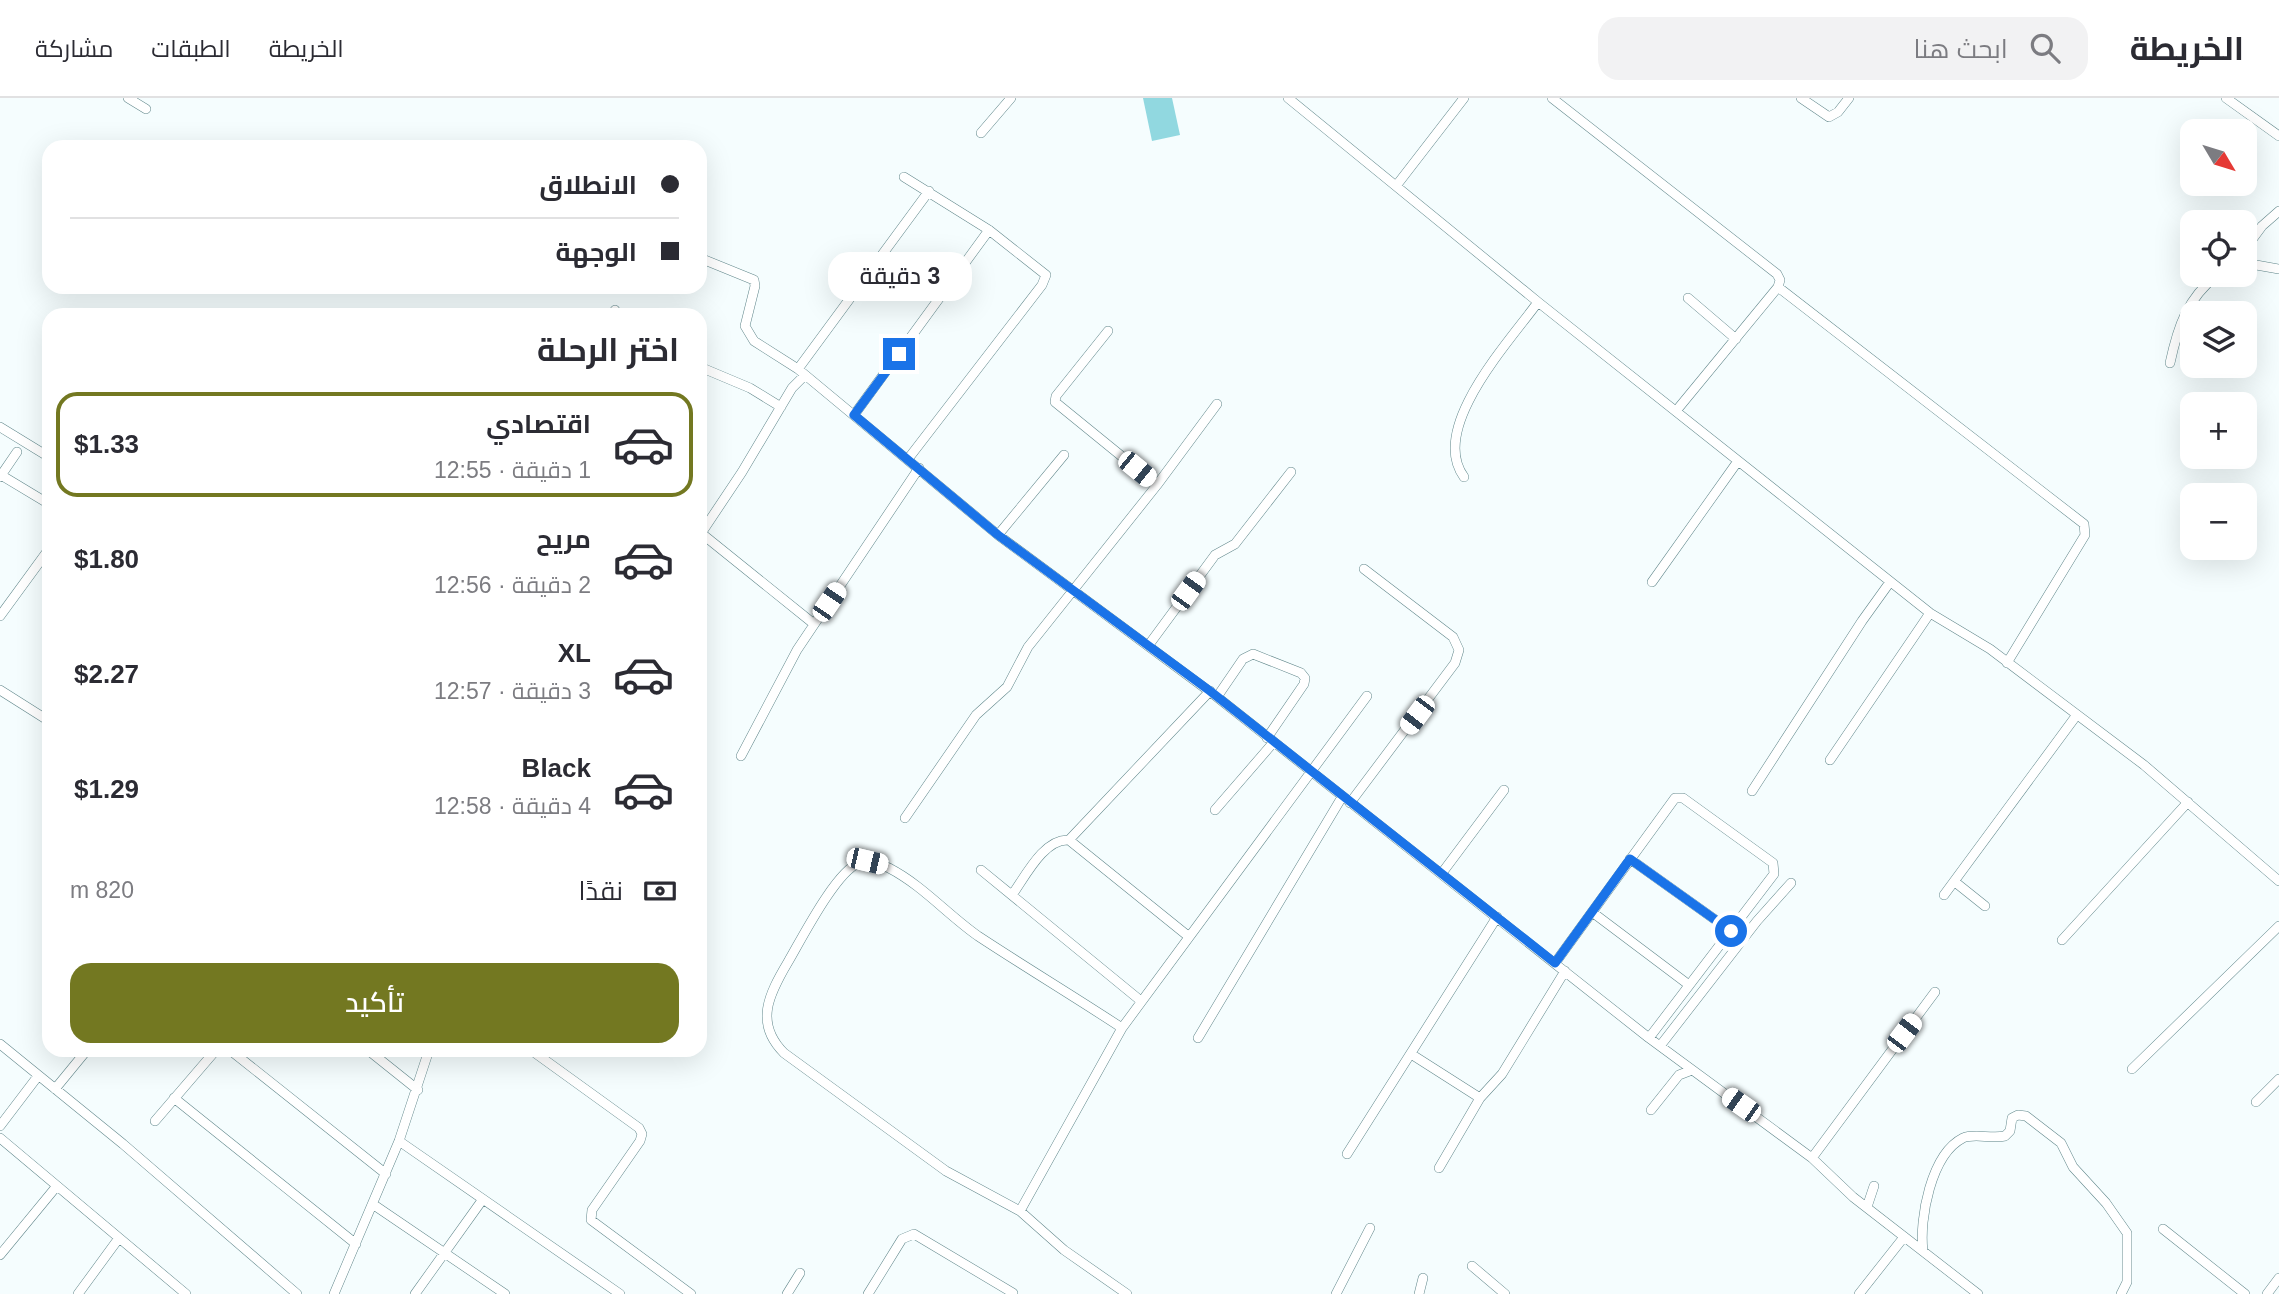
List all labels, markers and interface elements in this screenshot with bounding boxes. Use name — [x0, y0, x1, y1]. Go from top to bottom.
search box — [1598, 17, 2088, 80]
icon: search — [2026, 29, 2064, 67]
text: الخريطة — [2130, 30, 2244, 67]
text: ابحث هنا — [1914, 34, 2008, 64]
text: مشاركة — [35, 35, 113, 62]
text: الطبقات — [151, 35, 231, 62]
text: الخريطة — [269, 35, 344, 62]
north arrow — [2180, 119, 2258, 196]
map controls — [2180, 119, 2257, 560]
text: الانطلاق — [539, 170, 637, 200]
button: locate — [2180, 210, 2257, 287]
text: الوجهة — [556, 237, 637, 267]
callout: 3 دقيقة — [827, 252, 971, 302]
text: 3 دقيقة — [860, 263, 940, 289]
button: layers — [2180, 301, 2257, 378]
text: اختر الرحلة — [537, 332, 679, 368]
route end — [883, 338, 915, 370]
button: + — [2180, 392, 2257, 469]
text: اقتصادي — [486, 409, 591, 439]
icon: car — [612, 413, 675, 476]
text: $1.33 — [74, 429, 139, 459]
car — [1115, 448, 1160, 490]
text: 1 دقيقة · 12:55 — [434, 457, 591, 483]
button: − — [2180, 483, 2257, 560]
text: مريح — [536, 524, 591, 554]
icon: car — [612, 528, 675, 591]
text: $1.80 — [74, 544, 139, 574]
car — [1168, 568, 1209, 614]
text: 2 دقيقة · 12:56 — [434, 572, 591, 598]
car — [809, 579, 850, 625]
text: XL — [558, 638, 591, 668]
icon: car — [612, 643, 675, 706]
text: $2.27 — [74, 659, 139, 689]
text: 3 دقيقة · 12:57 — [434, 678, 591, 704]
car — [1396, 692, 1439, 738]
text: Black — [522, 753, 591, 783]
icon: car — [612, 758, 675, 821]
text: $1.29 — [74, 774, 139, 804]
text: 4 دقيقة · 12:58 — [434, 793, 591, 819]
car — [845, 846, 890, 876]
icon: cash — [641, 872, 679, 910]
text: نقدًا — [579, 876, 623, 906]
text: 820 m — [70, 877, 134, 903]
route start — [1715, 915, 1747, 947]
button: تأكيد — [70, 963, 679, 1043]
car — [1883, 1010, 1926, 1056]
car — [1718, 1084, 1765, 1126]

